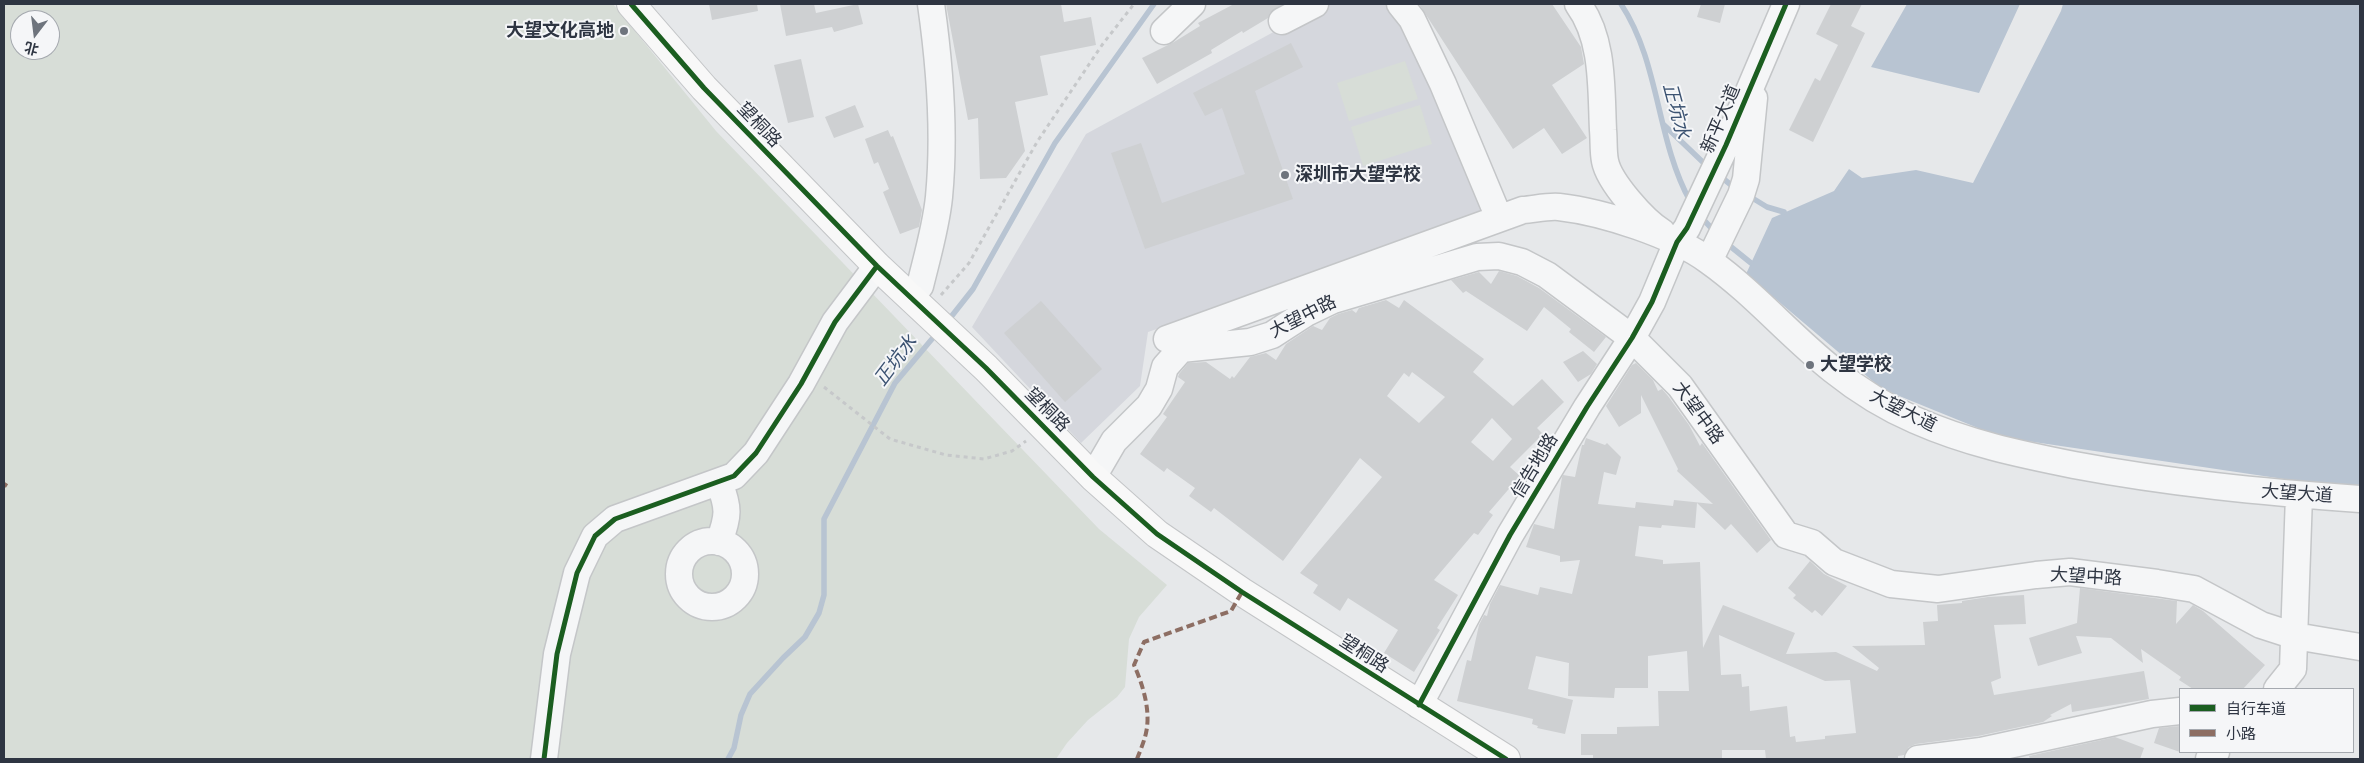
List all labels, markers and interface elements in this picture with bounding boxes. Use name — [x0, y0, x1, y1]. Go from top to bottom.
north arrow — [10, 10, 60, 60]
place label: 大望文化高地 — [506, 20, 614, 42]
marker: 大望文化高地 — [618, 25, 630, 37]
text: 北 — [23, 39, 40, 58]
water label: 正坑水 — [1658, 81, 1694, 141]
street label: 新平大道 — [1697, 82, 1745, 156]
street label: 望桐路 — [732, 98, 786, 152]
place label: 深圳市大望学校 — [1295, 164, 1421, 186]
marker: 深圳市大望学校 — [1279, 169, 1291, 181]
street label: 大望中路 — [1266, 291, 1340, 343]
water label: 正坑水 — [870, 331, 922, 391]
place label: 大望学校 — [1820, 354, 1892, 376]
marker: 大望学校 — [1804, 359, 1816, 371]
street label: 大望中路 — [1668, 378, 1728, 448]
street label: 望桐路 — [1020, 383, 1074, 437]
street label: 大望大道 — [1866, 385, 1940, 437]
street label: 信告地路 — [1507, 430, 1563, 502]
street label: 大望大道 — [2260, 481, 2334, 507]
street label: 大望中路 — [2049, 564, 2123, 590]
street label: 望桐路 — [1335, 630, 1393, 678]
legend — [2179, 688, 2354, 753]
text: 自行车道 — [2226, 700, 2286, 718]
text: 小路 — [2226, 725, 2256, 743]

